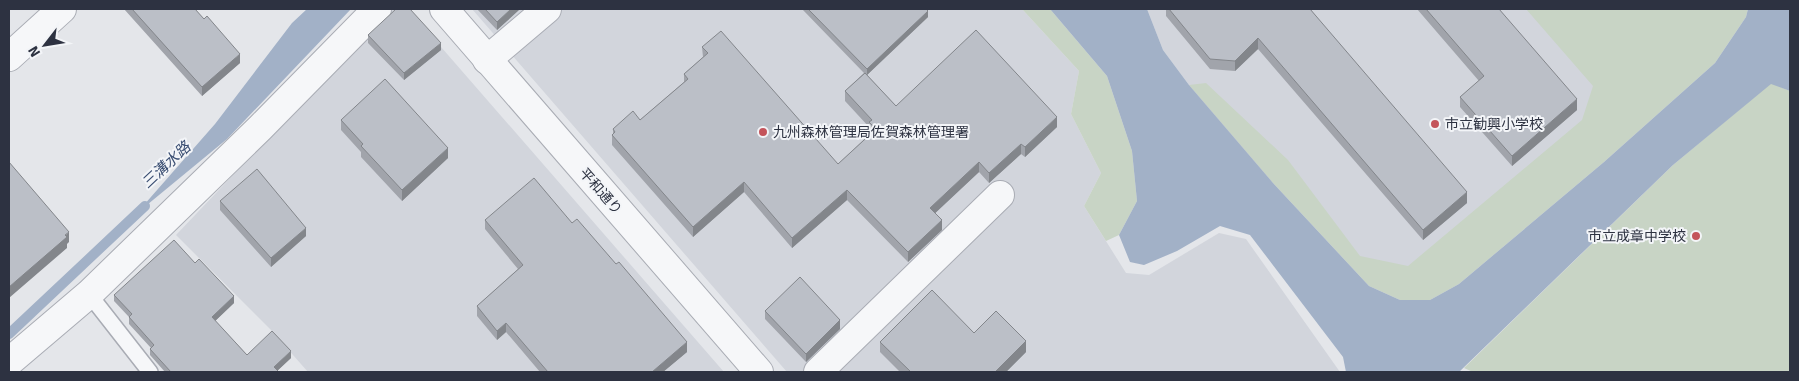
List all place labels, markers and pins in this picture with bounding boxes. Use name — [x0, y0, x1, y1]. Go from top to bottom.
place label: 市立勧興小学校 — [1445, 116, 1543, 133]
marker: 市立勧興小学校 — [1429, 118, 1441, 130]
place label: 九州森林管理局佐賀森林管理署 — [773, 124, 969, 141]
marker: 九州森林管理局佐賀森林管理署 — [757, 126, 769, 138]
place label: 市立成章中学校 — [1588, 228, 1686, 245]
marker: 市立成章中学校 — [1690, 230, 1702, 242]

